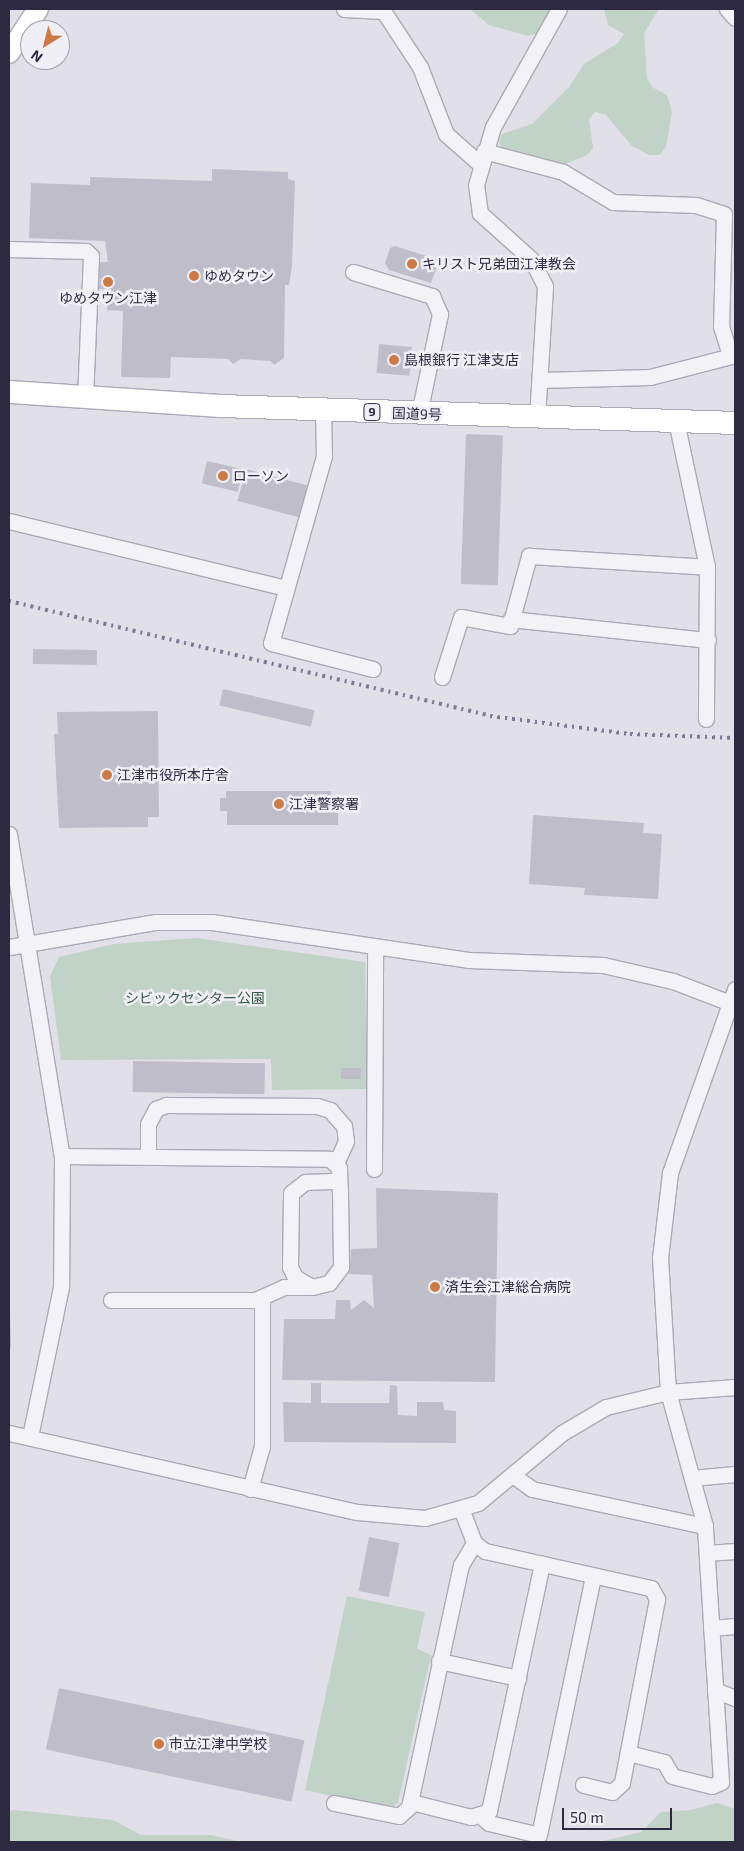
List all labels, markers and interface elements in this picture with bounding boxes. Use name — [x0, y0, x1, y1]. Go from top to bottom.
north arrow — [20, 20, 70, 70]
text: N — [27, 47, 46, 67]
place label: キリスト兄弟団江津教会 — [422, 256, 576, 272]
marker: キリスト兄弟団江津教会 — [406, 258, 418, 270]
place label: ゆめタウン — [204, 268, 274, 284]
marker: ゆめタウン — [188, 270, 200, 282]
marker: ゆめタウン江津 — [102, 276, 114, 288]
place label: ゆめタウン江津 — [59, 290, 157, 306]
place label: 島根銀行 江津支店 — [404, 352, 519, 368]
marker: 島根銀行 江津支店 — [388, 354, 400, 366]
road number: 9 — [363, 402, 381, 422]
street label: 国道9号 — [392, 405, 442, 423]
place label: ローソン — [233, 468, 289, 484]
marker: ローソン — [217, 470, 229, 482]
place label: 江津市役所本庁舎 — [117, 767, 229, 783]
marker: 江津市役所本庁舎 — [101, 769, 113, 781]
place label: 江津警察署 — [289, 796, 359, 812]
marker: 江津警察署 — [273, 798, 285, 810]
park label: シビックセンター公園 — [125, 990, 265, 1006]
place label: 済生会江津総合病院 — [445, 1279, 571, 1295]
marker: 済生会江津総合病院 — [429, 1281, 441, 1293]
place label: 市立江津中学校 — [169, 1736, 267, 1752]
marker: 市立江津中学校 — [153, 1738, 165, 1750]
scale bar — [564, 1798, 674, 1830]
text: 50 m — [570, 1808, 604, 1826]

